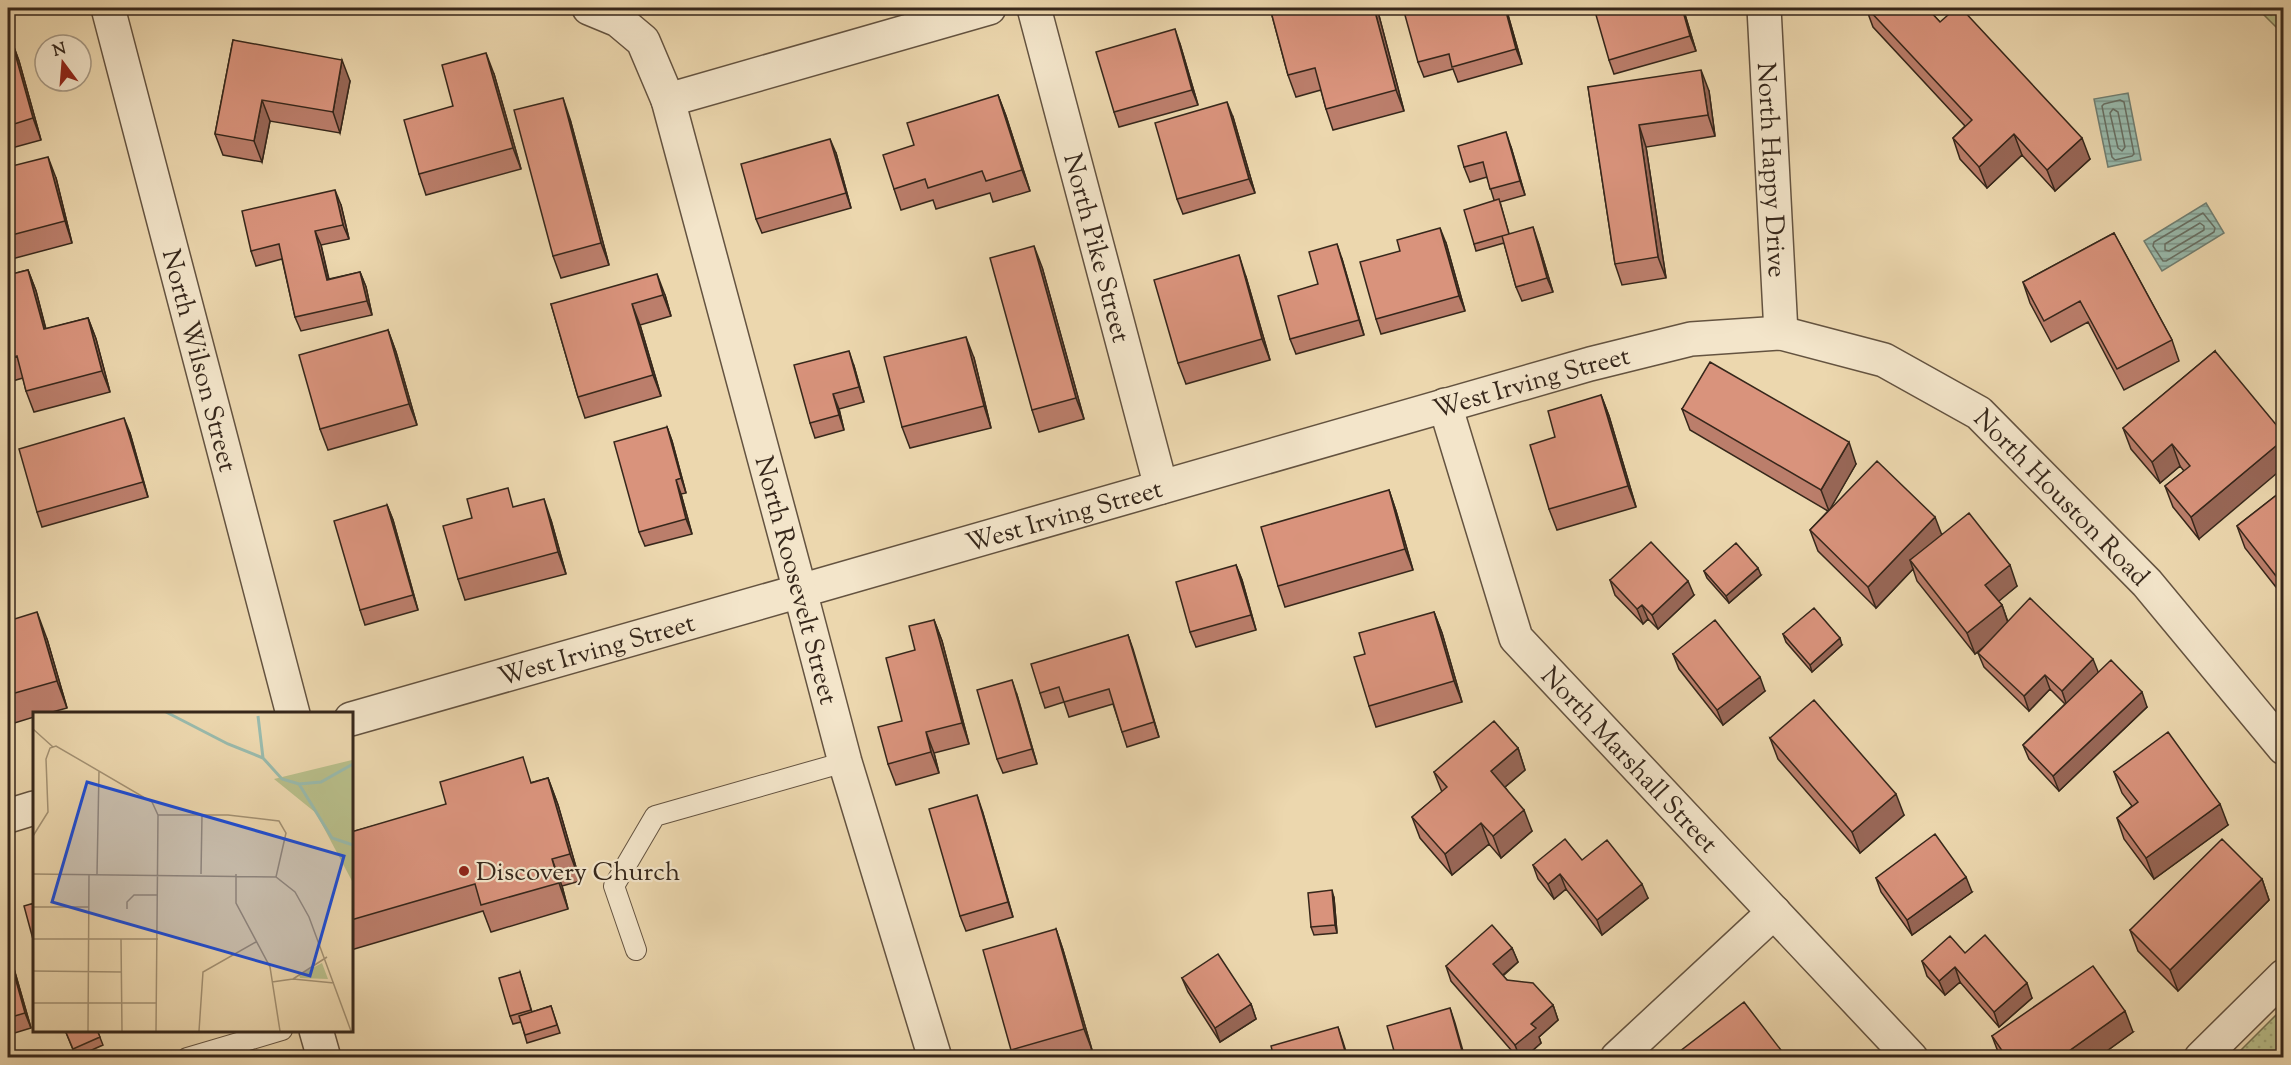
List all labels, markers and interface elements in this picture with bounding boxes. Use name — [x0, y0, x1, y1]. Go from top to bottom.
north arrow — [33, 33, 93, 93]
text: N — [50, 38, 69, 64]
street label: North Happy Drive — [1746, 61, 1794, 278]
street label: North Pike Street — [1052, 150, 1138, 347]
street label: North Wilson Street — [151, 245, 245, 476]
street label: West Irving Street — [1429, 339, 1634, 429]
street label: North Houston Road — [1964, 402, 2157, 596]
street label: North Roosevelt Street — [744, 452, 846, 709]
street label: West Irving Street — [962, 472, 1167, 563]
street label: West Irving Street — [494, 606, 700, 697]
street label: North Marshall Street — [1531, 659, 1725, 863]
inset map — [33, 712, 352, 1032]
place label: Discovery Church — [476, 855, 680, 892]
marker: Discovery Church — [457, 864, 471, 878]

